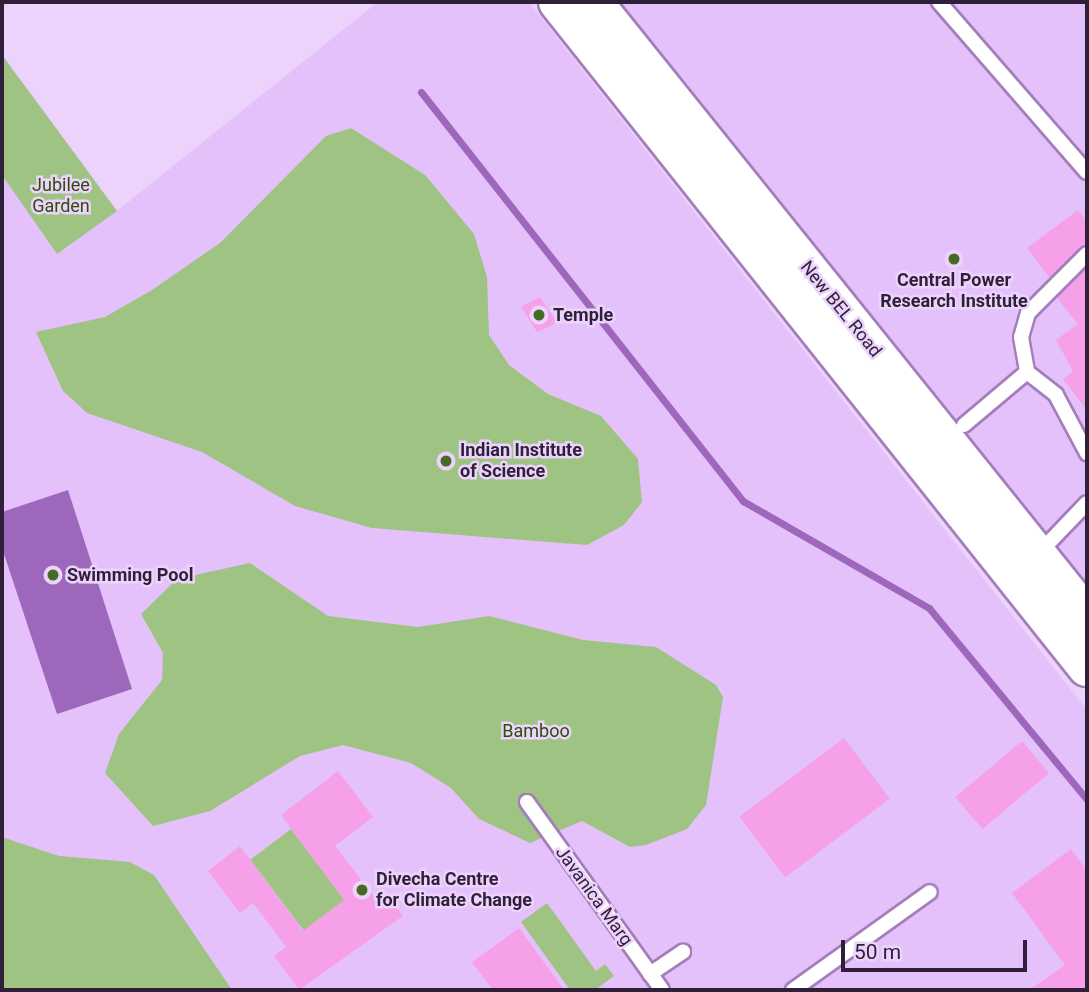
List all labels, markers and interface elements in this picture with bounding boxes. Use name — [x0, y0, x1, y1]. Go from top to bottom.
park label: Jubilee Garden — [32, 175, 90, 218]
marker: Central Power Research Institute — [946, 251, 962, 267]
street label: New BEL Road — [796, 257, 886, 361]
place label: Central Power Research Institute — [880, 270, 1028, 312]
place label: Temple — [553, 304, 613, 326]
marker: Temple — [531, 307, 547, 323]
place label: Indian Institute of Science — [460, 440, 582, 482]
marker: Indian Institute of Science — [438, 453, 454, 469]
place label: Swimming Pool — [67, 564, 193, 586]
marker: Swimming Pool — [45, 567, 61, 583]
park label: Bamboo — [502, 720, 570, 742]
street label: Javanica Marg — [551, 842, 637, 950]
place label: Divecha Centre for Climate Change — [376, 869, 532, 912]
marker: Divecha Centre for Climate Change — [354, 882, 370, 898]
scale bar — [844, 926, 1030, 970]
text: 50 m — [854, 940, 901, 964]

